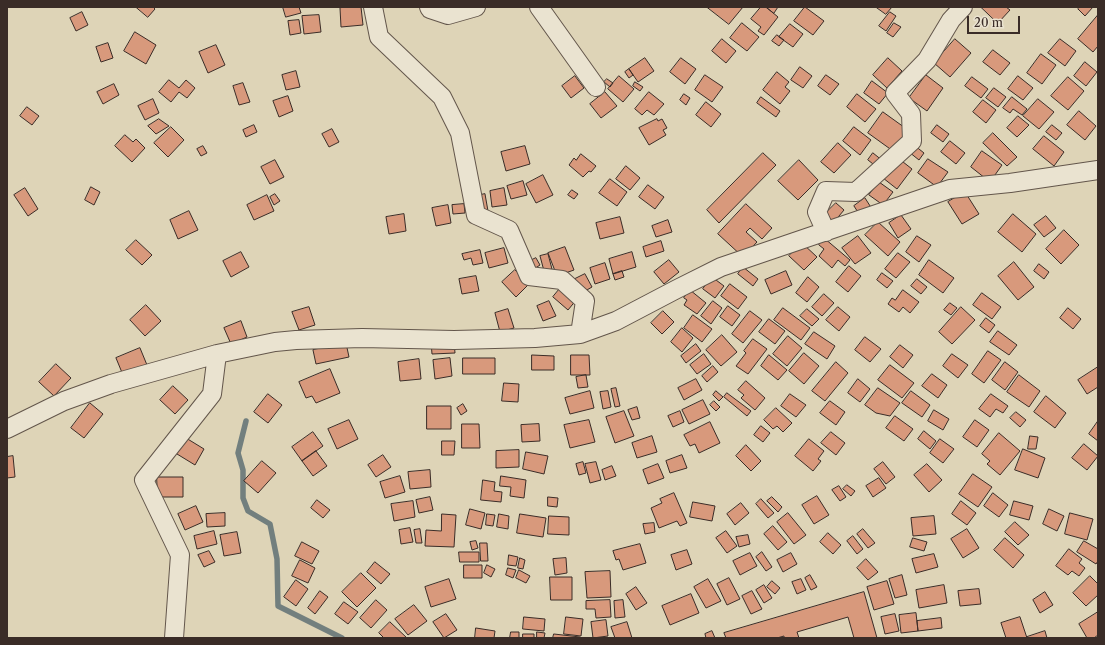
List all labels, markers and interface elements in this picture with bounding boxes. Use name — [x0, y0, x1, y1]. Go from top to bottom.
scale bar — [969, 8, 1022, 34]
text: 20 m — [974, 15, 1003, 30]

